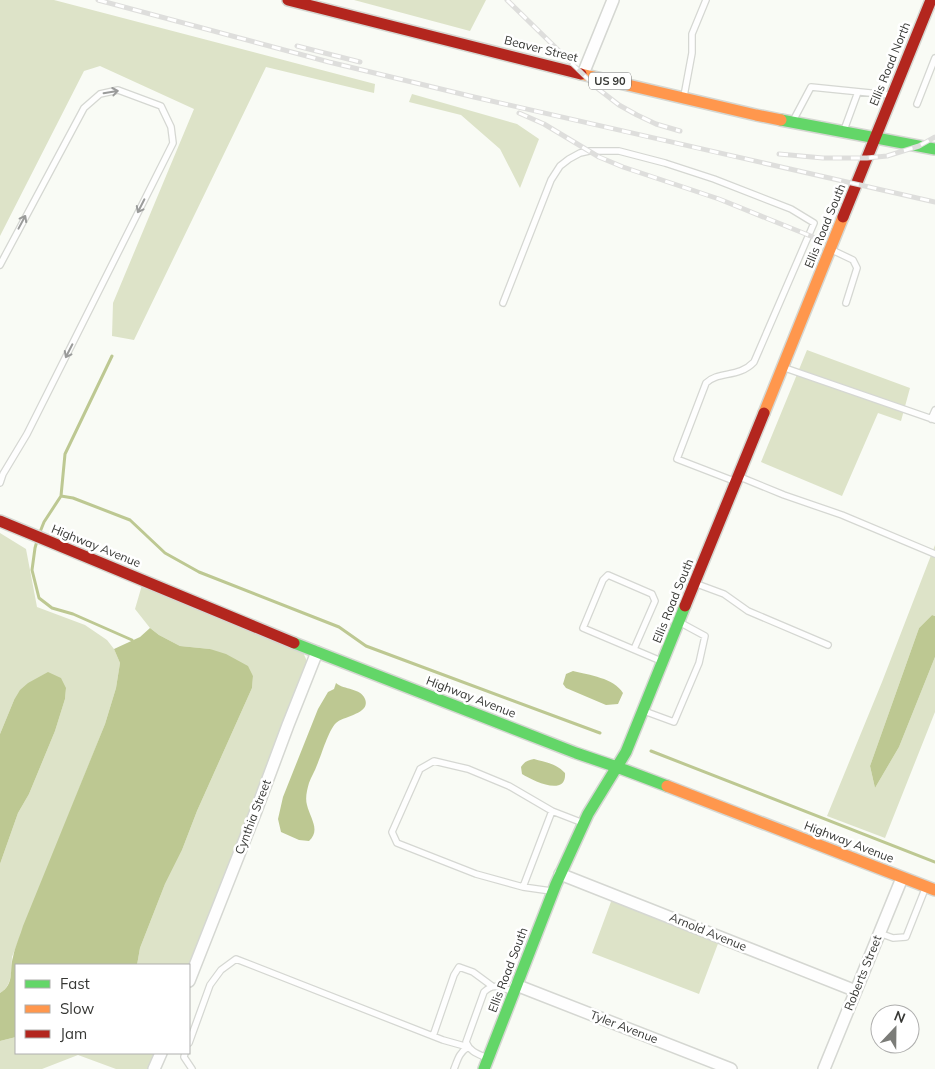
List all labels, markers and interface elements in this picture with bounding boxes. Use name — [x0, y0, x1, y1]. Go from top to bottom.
street label: Ellis Road North — [866, 20, 913, 108]
street label: Beaver Street — [503, 32, 579, 65]
road number: US 90 — [589, 72, 631, 90]
one-way arrow — [103, 86, 119, 96]
street label: Ellis Road South — [801, 181, 848, 270]
one-way arrow — [136, 198, 145, 213]
one-way arrow — [17, 214, 27, 229]
one-way arrow — [63, 344, 73, 359]
street label: Highway Avenue — [49, 521, 143, 570]
street label: Ellis Road South — [649, 556, 696, 645]
street label: Highway Avenue — [424, 673, 518, 721]
street label: Cynthia Street — [231, 777, 274, 856]
street label: Highway Avenue — [802, 818, 896, 866]
street label: Arnold Avenue — [667, 909, 749, 954]
street label: Ellis Road South — [484, 925, 531, 1014]
street label: Roberts Street — [841, 933, 884, 1013]
legend — [15, 964, 190, 1054]
text: Fast — [60, 974, 90, 993]
text: Slow — [60, 999, 94, 1018]
north arrow — [870, 1004, 920, 1054]
street label: Tyler Avenue — [588, 1007, 660, 1046]
text: N — [892, 1007, 908, 1027]
text: Jam — [60, 1024, 87, 1043]

